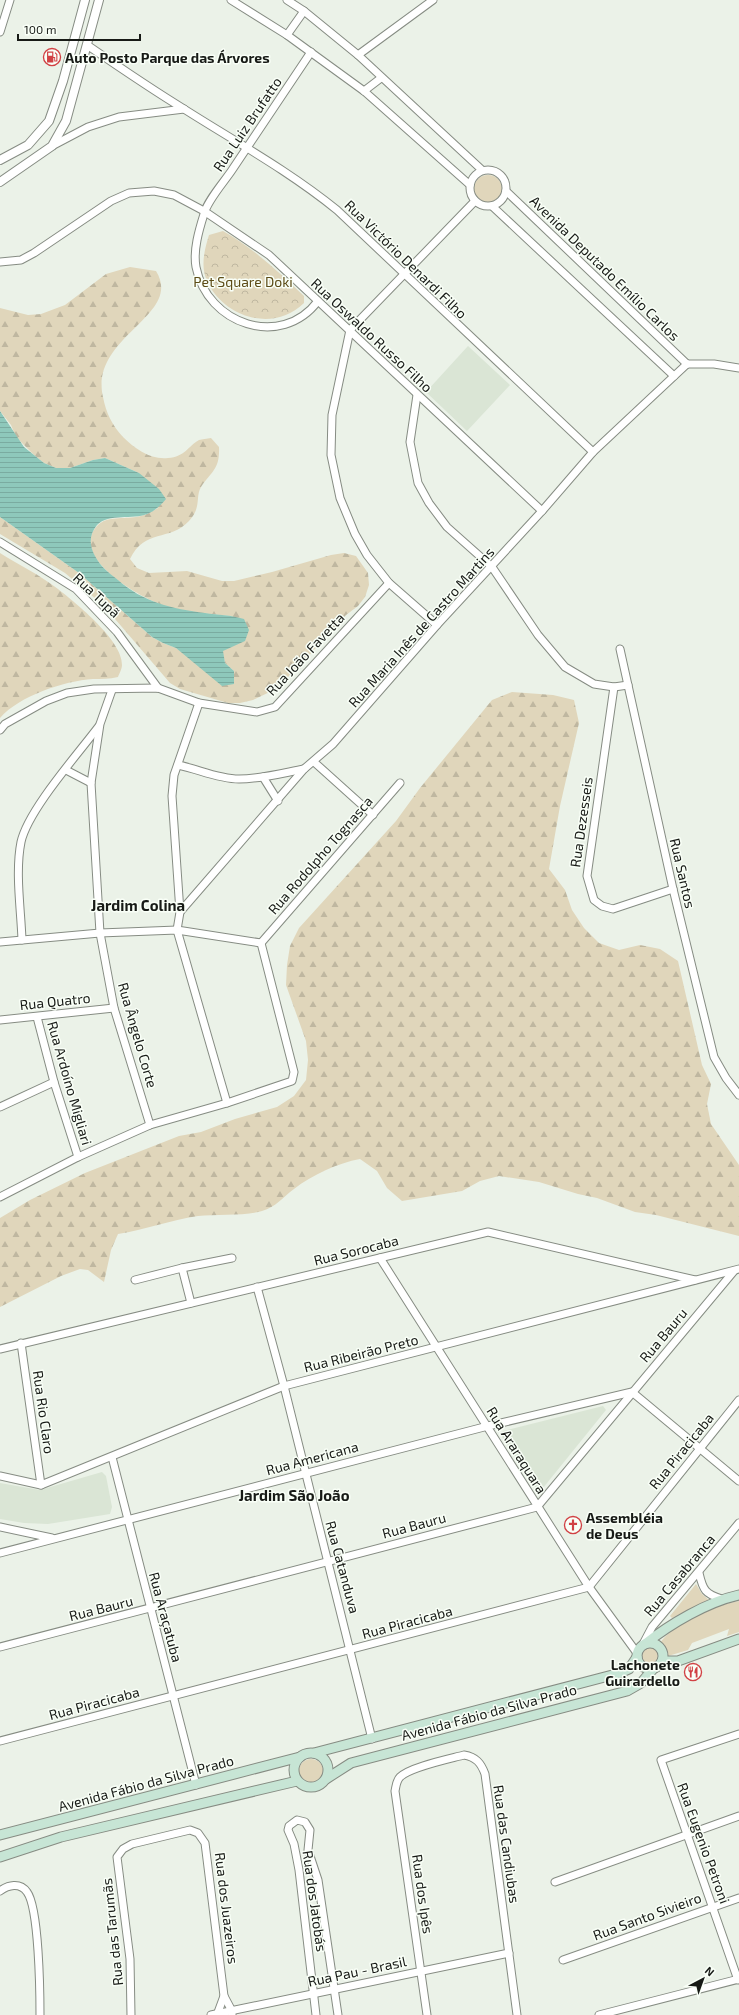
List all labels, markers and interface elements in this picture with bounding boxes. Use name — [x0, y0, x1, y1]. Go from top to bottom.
scale bar — [18, 16, 140, 42]
text: 100 m — [24, 22, 56, 36]
fuel station icon: Auto Posto Parque das Árvores — [42, 47, 62, 67]
place label: Auto Posto Parque das Árvores — [65, 49, 270, 66]
street label: Rua Luiz Brufatto — [209, 74, 285, 174]
street label: Avenida Deputado Emílio Carlos — [527, 192, 683, 344]
street label: Rua Victório Denardi Filho — [341, 196, 471, 322]
park label: Pet Square Doki — [193, 273, 293, 290]
street label: Rua Oswaldo Russo Filho — [308, 274, 436, 396]
street label: Rua Maria Inês de Castro Martins — [345, 543, 497, 711]
street label: Rua Tupã — [70, 569, 124, 621]
street label: Rua João Favetta — [262, 609, 348, 699]
street label: Rua Dezesseis — [566, 776, 596, 868]
street label: Rua Rodolpho Tognasca — [264, 792, 376, 918]
street label: Rua Santos — [667, 836, 699, 910]
district label: Jardim Colina — [91, 896, 185, 914]
street label: Rua Ângelo Corte — [115, 980, 161, 1090]
street label: Rua Quatro — [19, 989, 91, 1013]
street label: Rua Ardoíno Migliari — [44, 1019, 96, 1147]
street label: Rua Sorocaba — [312, 1231, 400, 1269]
street label: Rua Bauru — [635, 1304, 691, 1366]
street label: Rua Ribeirão Preto — [302, 1331, 420, 1375]
street label: Rua Rio Claro — [30, 1369, 58, 1455]
street label: Rua Araraquara — [483, 1403, 551, 1497]
street label: Rua Piracicaba — [645, 1410, 717, 1492]
street label: Rua Americana — [264, 1437, 360, 1479]
district label: Jardim São João — [239, 1486, 350, 1504]
street label: Rua Bauru — [380, 1508, 448, 1542]
place label: Assembléia de Deus — [586, 1509, 663, 1542]
church icon: Assembléia de Deus — [563, 1515, 583, 1535]
street label: Rua Catanduva — [322, 1519, 364, 1615]
street label: Rua Casabranca — [640, 1531, 718, 1619]
street label: Rua Araçatuba — [145, 1570, 186, 1664]
street label: Rua Bauru — [67, 1592, 135, 1624]
street label: Rua Piracicaba — [360, 1602, 454, 1642]
place label: Lachonete Guirardello — [605, 1656, 680, 1689]
restaurant icon: Lachonete Guirardello — [683, 1662, 703, 1682]
street label: Avenida Fábio da Silva Prado — [399, 1680, 579, 1744]
street label: Rua Piracicaba — [47, 1683, 141, 1723]
street label: Avenida Fábio da Silva Prado — [56, 1751, 236, 1815]
street label: Rua Eugenio Petroni — [674, 1780, 734, 1906]
street label: Rua das Candiubas — [490, 1784, 524, 1904]
street label: Rua dos Jatobás — [299, 1849, 331, 1953]
street label: Rua dos Juazeiros — [212, 1851, 242, 1965]
street label: Rua dos Ipês — [409, 1853, 437, 1935]
street label: Rua das Tarumãs — [98, 1877, 126, 1987]
street label: Rua Santo Sivieiro — [590, 1888, 704, 1944]
street label: Rua Pau - Brasil — [306, 1952, 409, 1990]
north arrow — [683, 1959, 723, 1999]
text: N — [703, 1964, 717, 1979]

